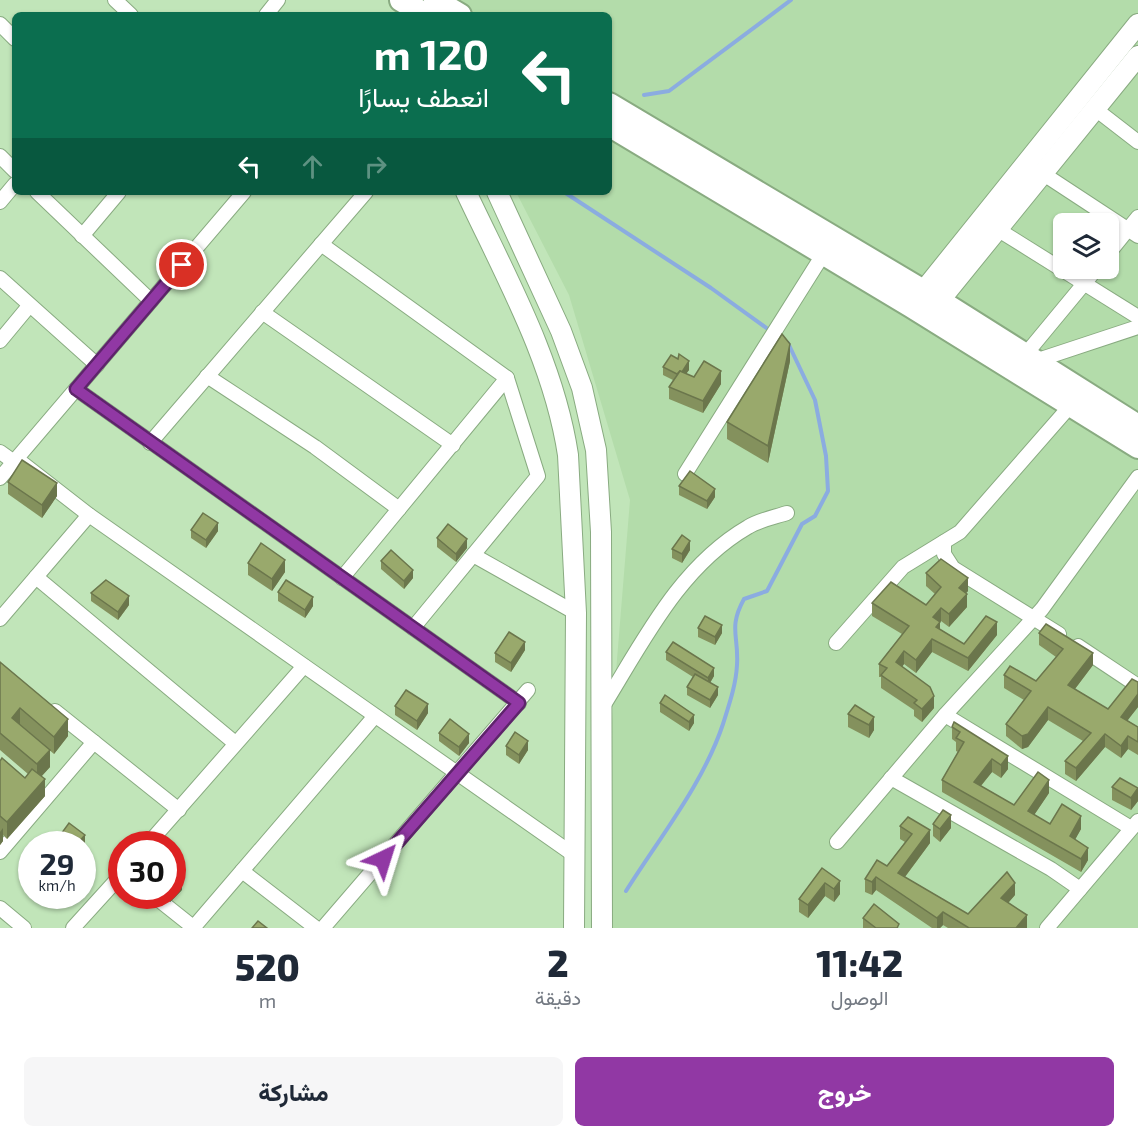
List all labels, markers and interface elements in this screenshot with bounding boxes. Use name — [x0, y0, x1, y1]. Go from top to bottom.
text: 120 m — [374, 28, 489, 78]
icon: left — [510, 36, 588, 114]
text: انعطف يسارًا — [358, 80, 489, 112]
icon: left — [233, 150, 266, 183]
icon: ahead — [296, 150, 329, 183]
icon: right — [359, 150, 392, 183]
map controls — [1053, 213, 1119, 279]
button: layers — [1053, 213, 1119, 279]
pin — [156, 239, 207, 290]
icon: arrive — [165, 248, 198, 281]
position arrow — [351, 827, 415, 891]
speed limit sign: 30 — [108, 831, 186, 909]
text: 29 — [39, 845, 75, 881]
text: km/h — [38, 876, 76, 894]
text: 2 — [547, 941, 569, 984]
text: 11:42 — [816, 941, 903, 984]
text: 520 — [235, 945, 300, 988]
text: دقيقة — [535, 985, 581, 1009]
text: الوصول — [831, 985, 888, 1009]
text: m — [259, 988, 276, 1012]
button: مشاركة — [24, 1057, 563, 1126]
button: خروج — [575, 1057, 1114, 1126]

